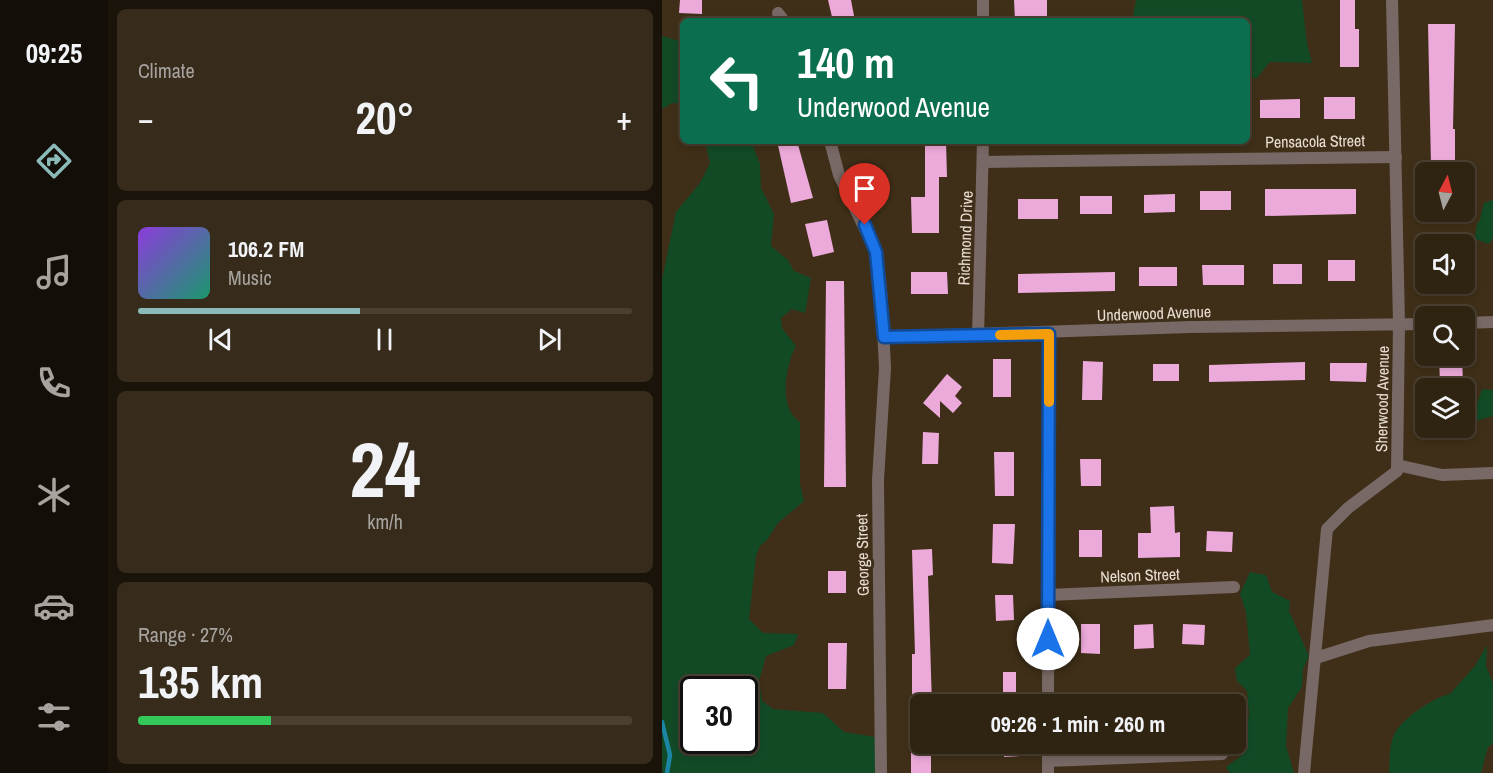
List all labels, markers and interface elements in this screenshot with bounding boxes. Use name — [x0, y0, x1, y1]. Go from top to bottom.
text: 09:25 — [26, 35, 82, 71]
text: 140 m — [797, 35, 895, 91]
icon: left — [698, 42, 776, 120]
text: Climate — [138, 57, 195, 84]
text: 20° — [355, 87, 415, 148]
text: Underwood Avenue — [797, 89, 990, 125]
text: − — [138, 96, 154, 140]
text: + — [616, 96, 632, 140]
street label: Pensacola Street — [1265, 129, 1365, 153]
icon: directions — [33, 140, 75, 182]
north arrow — [1415, 162, 1475, 222]
map controls — [1415, 162, 1475, 438]
pin — [839, 163, 890, 225]
icon: arrive — [848, 172, 881, 205]
street label: Richmond Drive — [952, 190, 978, 286]
text: 106.2 FM — [228, 234, 304, 264]
button: sound — [1415, 234, 1475, 294]
icon: music — [33, 251, 75, 293]
text: Music — [228, 264, 272, 291]
street label: Underwood Avenue — [1097, 300, 1211, 326]
button: search — [1415, 306, 1475, 366]
icon: previous — [204, 323, 237, 356]
icon: pause — [368, 323, 401, 356]
icon: next — [533, 323, 566, 356]
street label: Sherwood Avenue — [1370, 346, 1394, 452]
icon: phone — [33, 362, 75, 404]
button: layers — [1415, 378, 1475, 438]
text: 24 — [349, 416, 421, 521]
icon: climate — [33, 474, 75, 516]
text: km/h — [367, 508, 403, 535]
street label: George Street — [850, 513, 874, 596]
street label: Nelson Street — [1100, 563, 1180, 587]
icon: car — [33, 585, 75, 627]
position arrow — [1016, 607, 1080, 671]
text: Range · 27% — [138, 621, 233, 648]
text: 135 km — [138, 651, 263, 712]
speed limit sign: 30 — [680, 676, 758, 754]
icon: filters — [33, 696, 75, 738]
text: 09:26 · 1 min · 260 m — [991, 709, 1165, 739]

